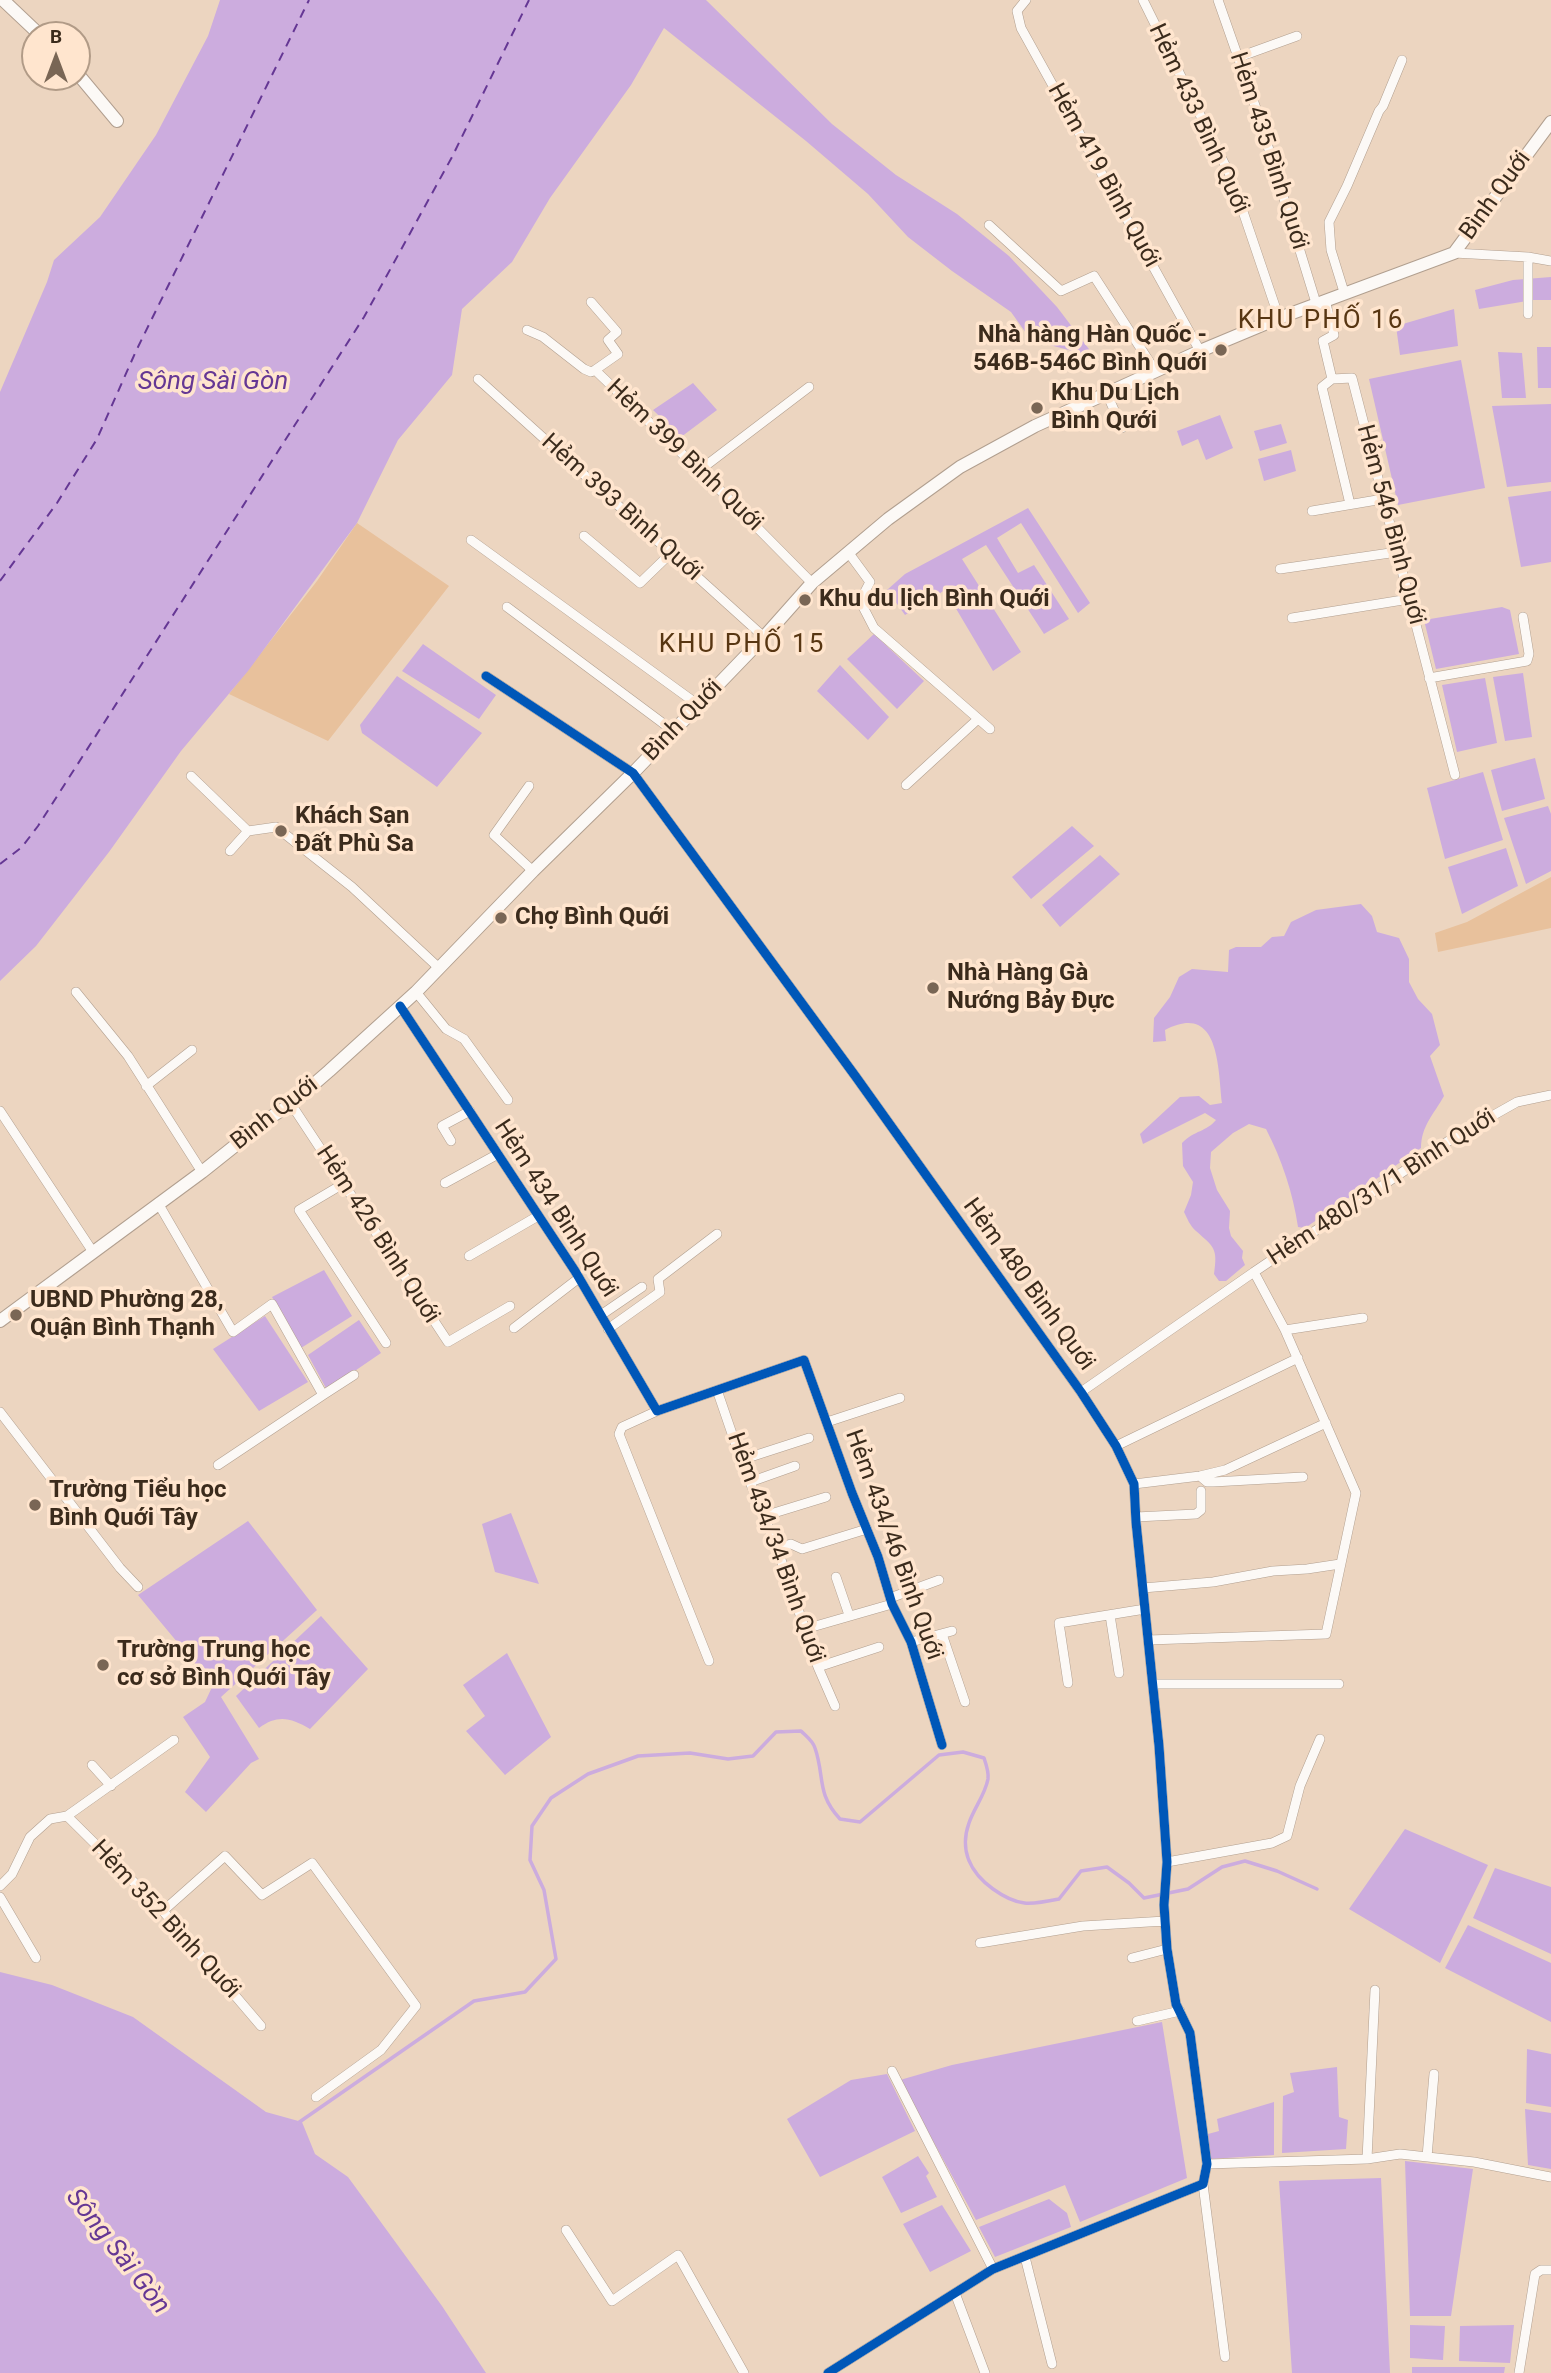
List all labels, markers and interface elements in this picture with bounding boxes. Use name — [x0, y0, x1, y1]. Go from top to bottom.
street label: Hẻm 433 Bình Quới — [1141, 20, 1255, 218]
north arrow — [21, 21, 91, 91]
text: B — [50, 25, 62, 48]
street label: Hẻm 435 Bình Quới — [1222, 49, 1314, 253]
street label: Hẻm 419 Bình Quới — [1040, 79, 1166, 273]
street label: Bình Quới — [1454, 146, 1538, 246]
district label: KHU PHỐ 16 — [1239, 305, 1403, 337]
place label: Nhà hàng Hàn Quốc - 546B-546C Bình Quới — [973, 322, 1207, 378]
marker: Nhà hàng Hàn Quốc - 546B-546C Bình Quới — [1213, 342, 1229, 358]
water label: Sông Sài Gòn — [138, 366, 288, 398]
street label: Hẻm 399 Bình Quới — [600, 374, 768, 538]
place label: Khu Du Lịch Bình Qưới — [1051, 380, 1179, 436]
marker: Khu Du Lịch Bình Qưới — [1029, 400, 1045, 416]
street label: Hẻm 546 Bình Quới — [1349, 422, 1431, 628]
street label: Hẻm 393 Bình Quới — [535, 428, 707, 588]
place label: Khu du lịch Bình Quới — [819, 586, 1050, 614]
marker: Khu du lịch Bình Quới — [797, 592, 813, 608]
district label: KHU PHỐ 15 — [660, 629, 824, 661]
street label: Bình Quới — [637, 674, 729, 768]
place label: Khách Sạn Đất Phù Sa — [295, 803, 414, 859]
marker: Khách Sạn Đất Phù Sa — [273, 823, 289, 839]
place label: Chợ Bình Quới — [515, 904, 669, 932]
marker: Chợ Bình Quới — [493, 910, 509, 926]
place label: Nhà Hàng Gà Nướng Bảy Đực — [947, 960, 1115, 1016]
marker: Nhà Hàng Gà Nướng Bảy Đực — [925, 980, 941, 996]
street label: Bình Quới — [226, 1071, 324, 1157]
street label: Hẻm 480/31/1 Bình Quới — [1263, 1103, 1501, 1273]
street label: Hẻm 434 Bình Quới — [487, 1115, 623, 1303]
street label: Hẻm 426 Bình Quới — [309, 1141, 445, 1329]
street label: Hẻm 480 Bình Quới — [956, 1193, 1100, 1377]
place label: UBND Phường 28, Quận Bình Thạnh — [30, 1287, 224, 1343]
marker: UBND Phường 28, Quận Bình Thạnh — [8, 1307, 24, 1323]
street label: Hẻm 434/46 Bình Quới — [838, 1426, 948, 1664]
street label: Hẻm 434/34 Bình Quới — [720, 1429, 830, 1667]
place label: Trường Tiểu học Bình Quới Tây — [49, 1477, 227, 1533]
marker: Trường Tiểu học Bình Quới Tây — [27, 1497, 43, 1513]
place label: Trường Trung học cơ sở Bình Quới Tây — [117, 1637, 330, 1693]
marker: Trường Trung học cơ sở Bình Quới Tây — [95, 1657, 111, 1673]
street label: Hẻm 352 Bình Quới — [84, 1835, 246, 2005]
water label: Sông Sài Gòn — [58, 2183, 176, 2321]

